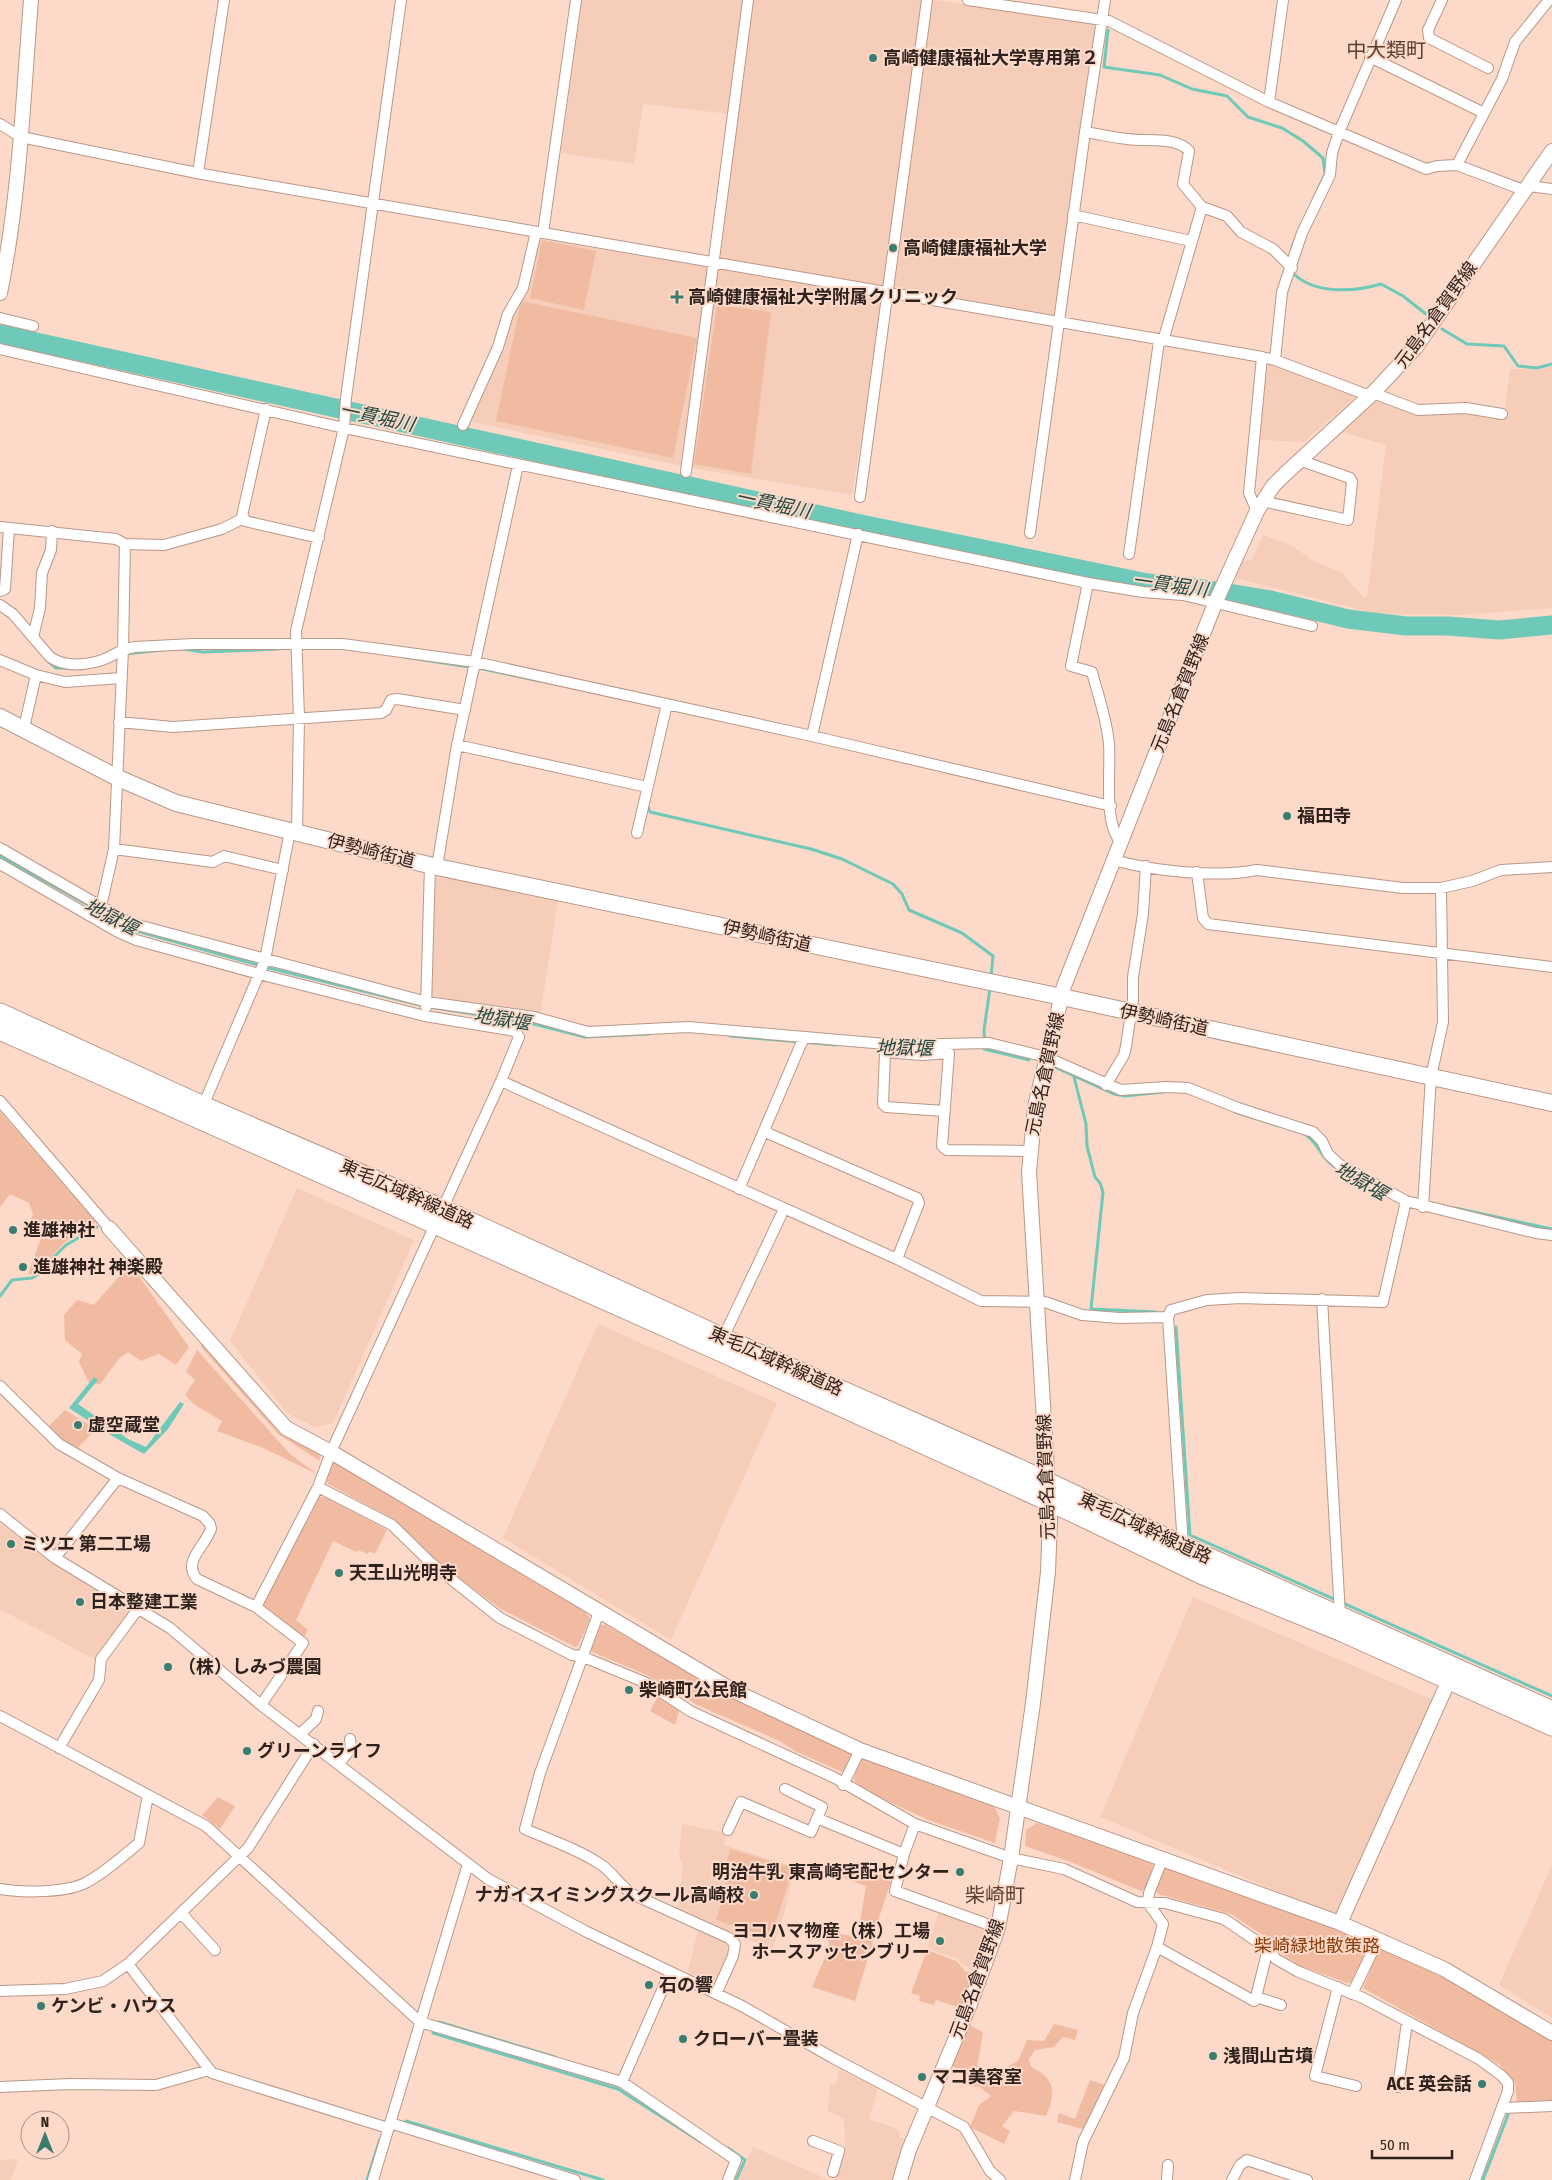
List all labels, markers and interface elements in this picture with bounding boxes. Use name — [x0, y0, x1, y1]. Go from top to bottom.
district label: 中大類町 — [1346, 38, 1426, 62]
place label: 高崎健康福祉大学専用第２ — [883, 47, 1099, 69]
marker: 高崎健康福祉大学専用第２ — [867, 52, 879, 64]
place label: 高崎健康福祉大学 — [903, 237, 1047, 259]
marker: 高崎健康福祉大学 — [887, 242, 899, 254]
street label: 元島名倉賀野線 — [1390, 258, 1482, 372]
place label: 高崎健康福祉大学附属クリニック — [688, 286, 958, 308]
marker: 高崎健康福祉大学附属クリニック — [670, 290, 684, 304]
water label: 一貫堀川 — [337, 398, 419, 437]
water label: 一貫堀川 — [733, 485, 815, 524]
water label: 一貫堀川 — [1131, 568, 1211, 602]
street label: 元島名倉賀野線 — [1146, 630, 1214, 756]
place label: 福田寺 — [1297, 805, 1351, 827]
marker: 福田寺 — [1281, 810, 1293, 822]
street label: 伊勢崎街道 — [325, 829, 417, 873]
water label: 地獄堰 — [80, 894, 144, 942]
street label: 伊勢崎街道 — [721, 916, 813, 956]
street label: 伊勢崎街道 — [1118, 1000, 1210, 1040]
water label: 地獄堰 — [472, 1003, 535, 1035]
street label: 元島名倉賀野線 — [1021, 1010, 1069, 1138]
water label: 地獄堰 — [875, 1036, 936, 1060]
street label: 東毛広域幹線道路 — [337, 1155, 477, 1233]
water label: 地獄堰 — [1331, 1157, 1394, 1207]
place label: 進雄神社 — [23, 1219, 95, 1241]
marker: 進雄神社 — [7, 1224, 19, 1236]
place label: 進雄神社 神楽殿 — [33, 1256, 163, 1278]
marker: 進雄神社 神楽殿 — [17, 1261, 29, 1273]
street label: 東毛広域幹線道路 — [706, 1322, 846, 1400]
place label: 虚空蔵堂 — [88, 1414, 160, 1436]
street label: 元島名倉賀野線 — [1033, 1414, 1059, 1540]
marker: 虚空蔵堂 — [72, 1419, 84, 1431]
street label: 東毛広域幹線道路 — [1075, 1488, 1215, 1568]
place label: ミツエ 第二工場 — [21, 1533, 151, 1555]
marker: ミツエ 第二工場 — [5, 1538, 17, 1550]
place label: 天王山光明寺 — [349, 1562, 457, 1584]
marker: 天王山光明寺 — [333, 1567, 345, 1579]
place label: 日本整建工業 — [90, 1591, 198, 1613]
marker: 日本整建工業 — [74, 1596, 86, 1608]
place label: （株）しみづ農園 — [178, 1656, 322, 1678]
marker: （株）しみづ農園 — [162, 1661, 174, 1673]
place label: 柴崎町公民館 — [639, 1679, 747, 1701]
marker: 柴崎町公民館 — [623, 1684, 635, 1696]
place label: グリーンライフ — [257, 1740, 382, 1762]
marker: グリーンライフ — [241, 1745, 253, 1757]
place label: 明治牛乳 東高崎宅配センター — [712, 1861, 950, 1883]
marker: 明治牛乳 東高崎宅配センター — [954, 1866, 966, 1878]
district label: 柴崎町 — [965, 1883, 1025, 1907]
place label: ナガイスイミングスクール高崎校 — [475, 1884, 744, 1906]
marker: ナガイスイミングスクール高崎校 — [748, 1889, 760, 1901]
street label: 元島名倉賀野線 — [945, 1916, 1009, 2042]
place label: ヨコハマ物産（株）工場 ホースアッセンブリー — [732, 1920, 930, 1963]
marker: ヨコハマ物産（株）工場 ホースアッセンブリー — [934, 1935, 946, 1947]
park label: 柴崎緑地散策路 — [1254, 1935, 1380, 1957]
place label: 石の響 — [659, 1974, 713, 1996]
marker: 石の響 — [643, 1979, 655, 1991]
place label: ケンビ・ハウス — [51, 1995, 176, 2017]
marker: ケンビ・ハウス — [35, 2000, 47, 2012]
place label: クローバー畳装 — [693, 2028, 819, 2050]
marker: クローバー畳装 — [677, 2033, 689, 2045]
place label: 浅間山古墳 — [1223, 2045, 1313, 2067]
marker: 浅間山古墳 — [1207, 2050, 1219, 2062]
place label: マコ美容室 — [932, 2066, 1022, 2088]
marker: マコ美容室 — [916, 2071, 928, 2083]
place label: ACE 英会話 — [1386, 2073, 1472, 2095]
marker: ACE 英会話 — [1476, 2078, 1488, 2090]
north arrow — [20, 2110, 70, 2160]
text: N — [41, 2114, 49, 2131]
scale bar — [1372, 2128, 1452, 2160]
text: 50 m — [1380, 2136, 1410, 2154]

